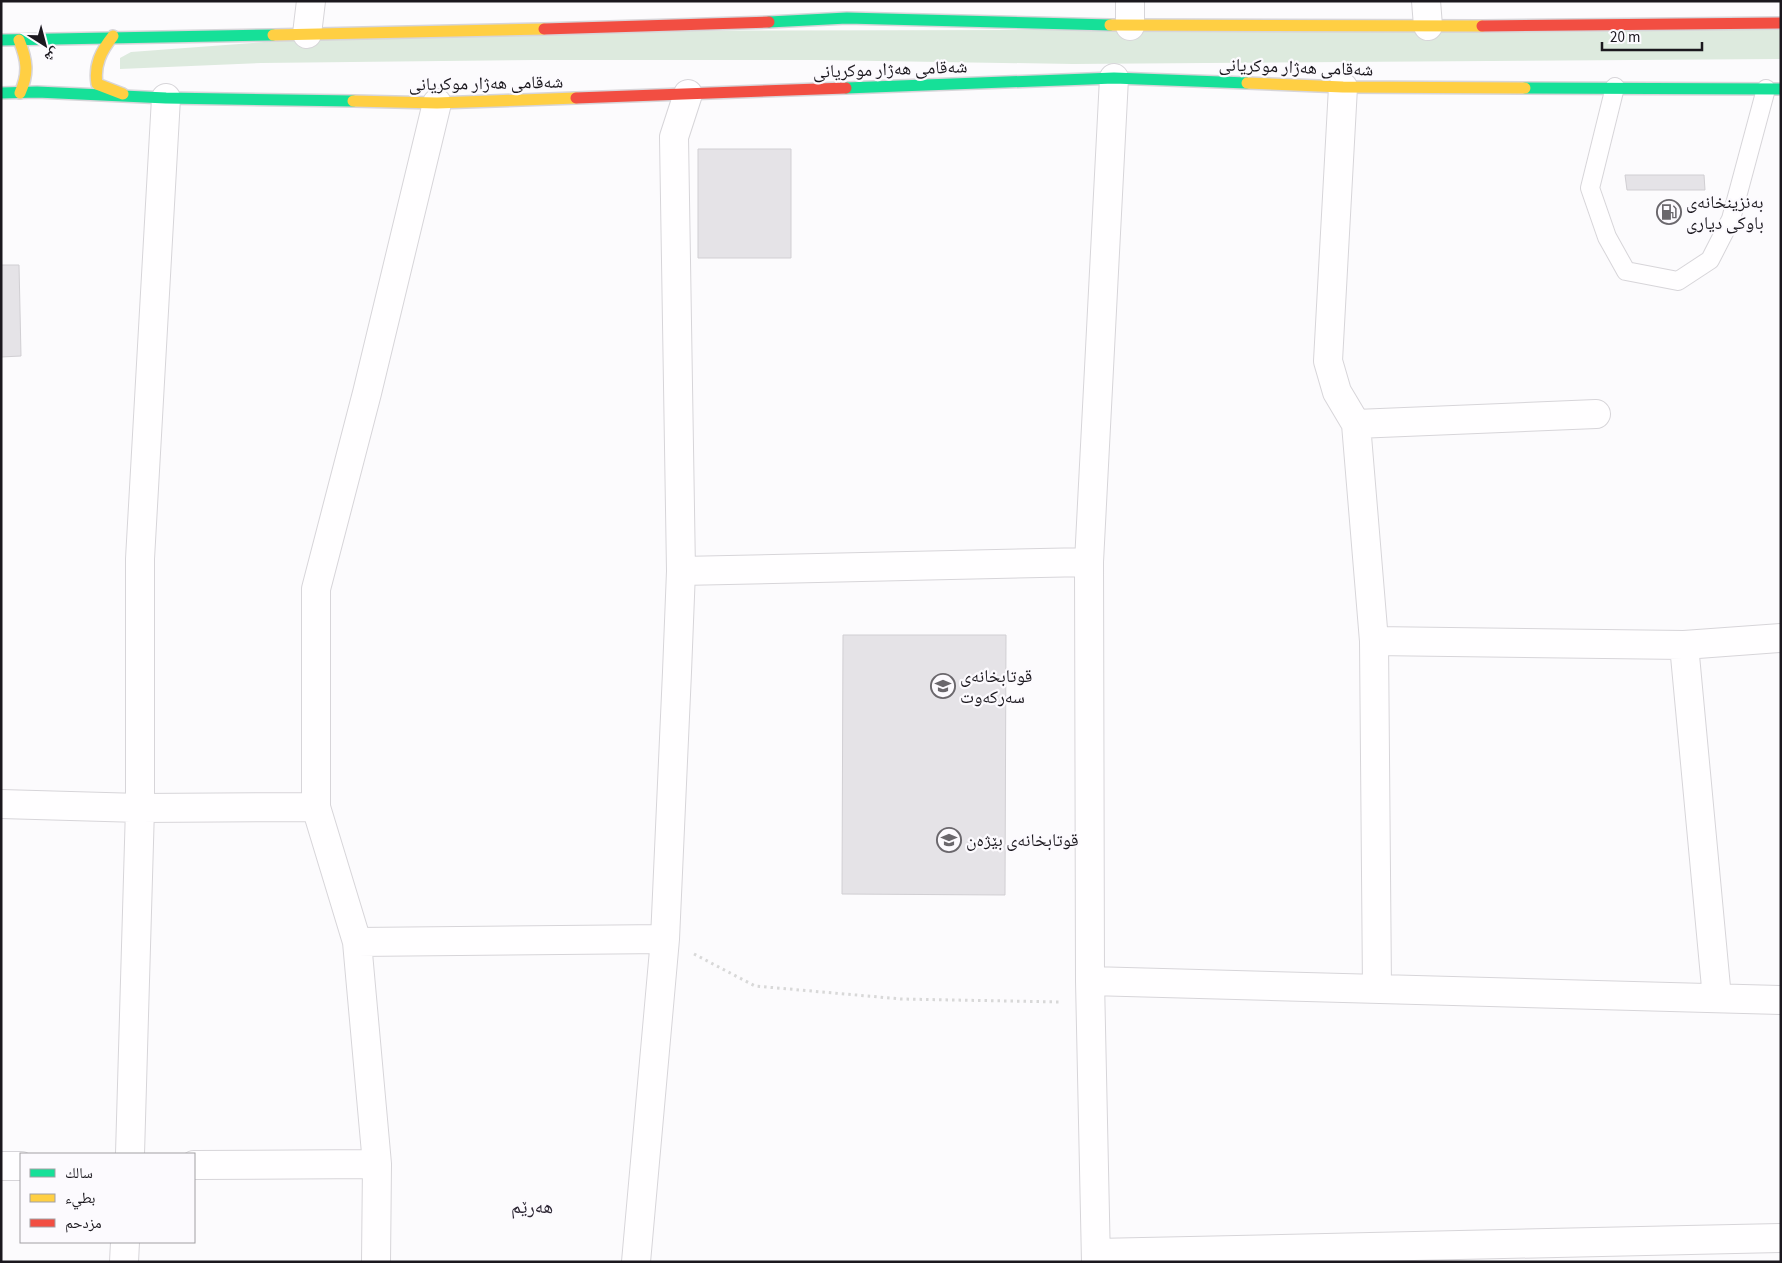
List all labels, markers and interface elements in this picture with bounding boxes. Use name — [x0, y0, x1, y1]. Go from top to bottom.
north arrow — [20, 20, 70, 70]
scale bar — [1602, 20, 1702, 52]
text: 20 m — [1610, 27, 1640, 48]
text: ش — [40, 42, 64, 67]
street label: شەقامی ھەژار موکریانی — [1218, 52, 1374, 83]
street label: شەقامی ھەژار موکریانی — [812, 54, 968, 85]
street label: شەقامی ھەژار موکریانی — [408, 70, 564, 97]
place label: بەنزینخانەی باوکی دیاری — [1686, 190, 1764, 236]
fuel station icon: بەنزینخانەی باوکی دیاری — [1656, 199, 1682, 225]
place label: قوتابخانەی سەرکەوت — [960, 664, 1032, 710]
school or university icon: قوتابخانەی سەرکەوت — [930, 673, 956, 699]
school or university icon: قوتابخانەی بێژەن — [936, 827, 962, 853]
place label: قوتابخانەی بێژەن — [966, 828, 1079, 853]
legend — [20, 1153, 195, 1243]
text: سالك — [65, 1163, 93, 1184]
text: بطيء — [65, 1188, 95, 1210]
district label: ھەرێم — [511, 1194, 553, 1221]
text: مزدحم — [65, 1213, 102, 1234]

